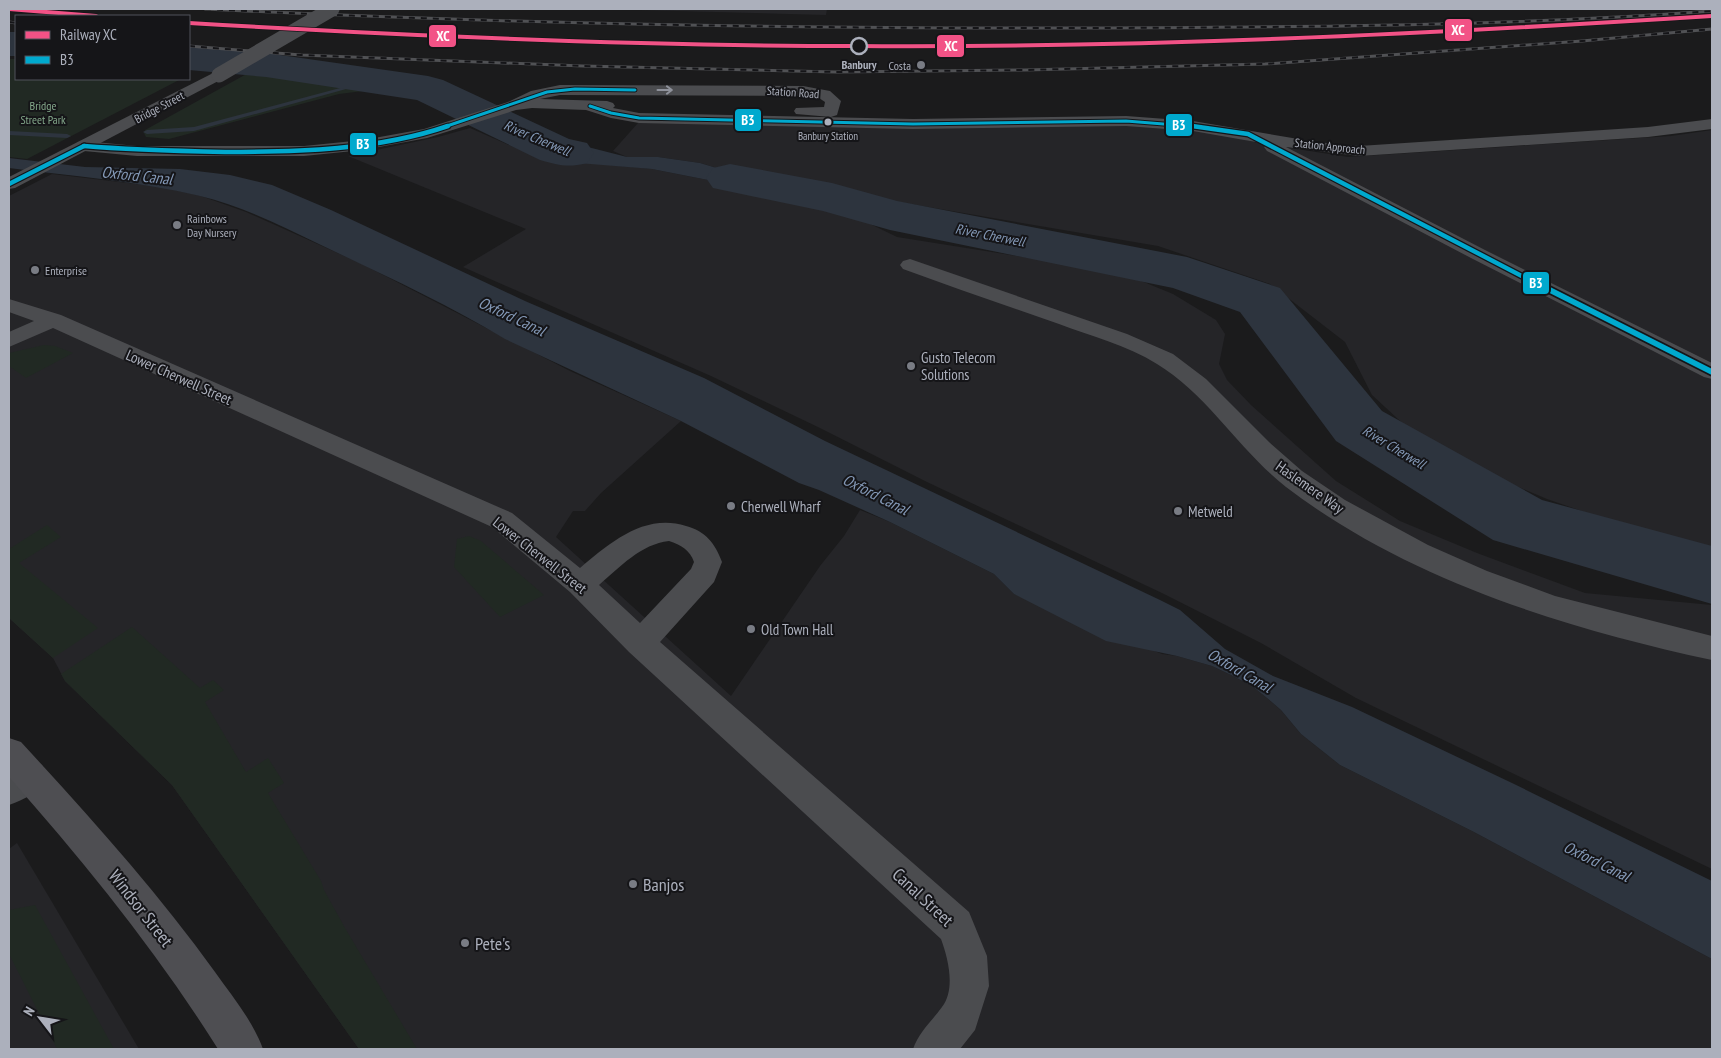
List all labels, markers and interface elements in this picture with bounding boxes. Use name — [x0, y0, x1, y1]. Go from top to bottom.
legend — [15, 15, 190, 80]
line badge: XC — [1444, 18, 1473, 42]
text: XC — [1451, 21, 1465, 39]
line badge: XC — [428, 24, 457, 48]
text: Railway XC — [60, 25, 117, 44]
text: XC — [436, 27, 450, 45]
line badge: XC — [936, 34, 965, 58]
marker: Banbury — [850, 37, 868, 55]
text: XC — [944, 37, 958, 55]
text: B3 — [60, 50, 74, 69]
place label: Banbury — [841, 57, 877, 72]
place label: Costa — [888, 58, 911, 73]
marker: Costa — [915, 59, 927, 71]
street label: Station Road — [766, 83, 820, 101]
one-way arrow — [656, 85, 673, 95]
street label: Bridge Street — [132, 87, 187, 126]
park label: Bridge Street Park — [20, 98, 66, 127]
line badge: B3 — [734, 108, 762, 132]
text: B3 — [741, 111, 755, 129]
line badge: B3 — [1165, 113, 1193, 137]
water label: River Cherwell — [501, 116, 575, 161]
text: B3 — [1172, 116, 1186, 134]
marker: Banbury Station — [823, 117, 833, 127]
place label: Banbury Station — [798, 129, 858, 143]
line badge: B3 — [349, 132, 377, 156]
text: B3 — [356, 135, 370, 153]
street label: Station Approach — [1294, 135, 1366, 157]
water label: Oxford Canal — [101, 161, 175, 189]
place label: Rainbows Day Nursery — [187, 211, 237, 240]
marker: Rainbows Day Nursery — [171, 219, 183, 231]
water label: River Cherwell — [954, 219, 1028, 251]
place label: Enterprise — [45, 263, 87, 278]
marker: Enterprise — [29, 264, 41, 276]
line badge: B3 — [1522, 271, 1550, 295]
text: B3 — [1529, 274, 1543, 292]
water label: Oxford Canal — [475, 292, 550, 341]
street label: Lower Cherwell Street — [123, 345, 235, 409]
place label: Gusto Telecom Solutions — [921, 348, 996, 384]
marker: Gusto Telecom Solutions — [905, 360, 917, 372]
water label: River Cherwell — [1359, 421, 1430, 474]
street label: Haslemere Way — [1272, 456, 1348, 518]
water label: Oxford Canal — [840, 469, 913, 520]
place label: Cherwell Wharf — [741, 497, 821, 516]
marker: Cherwell Wharf — [725, 500, 737, 512]
place label: Metweld — [1188, 502, 1233, 521]
marker: Metweld — [1172, 505, 1184, 517]
street label: Lower Cherwell Street — [489, 512, 591, 598]
place label: Old Town Hall — [761, 620, 834, 639]
marker: Old Town Hall — [745, 623, 757, 635]
water label: Oxford Canal — [1204, 644, 1277, 697]
water label: Oxford Canal — [1561, 836, 1635, 886]
street label: Canal Street — [888, 863, 959, 931]
street label: Windsor Street — [104, 865, 178, 951]
place label: Banjos — [643, 873, 684, 896]
marker: Banjos — [627, 878, 639, 890]
place label: Pete's — [475, 932, 510, 955]
marker: Pete's — [459, 937, 471, 949]
north arrow — [15, 993, 65, 1043]
text: N — [19, 1003, 39, 1019]

